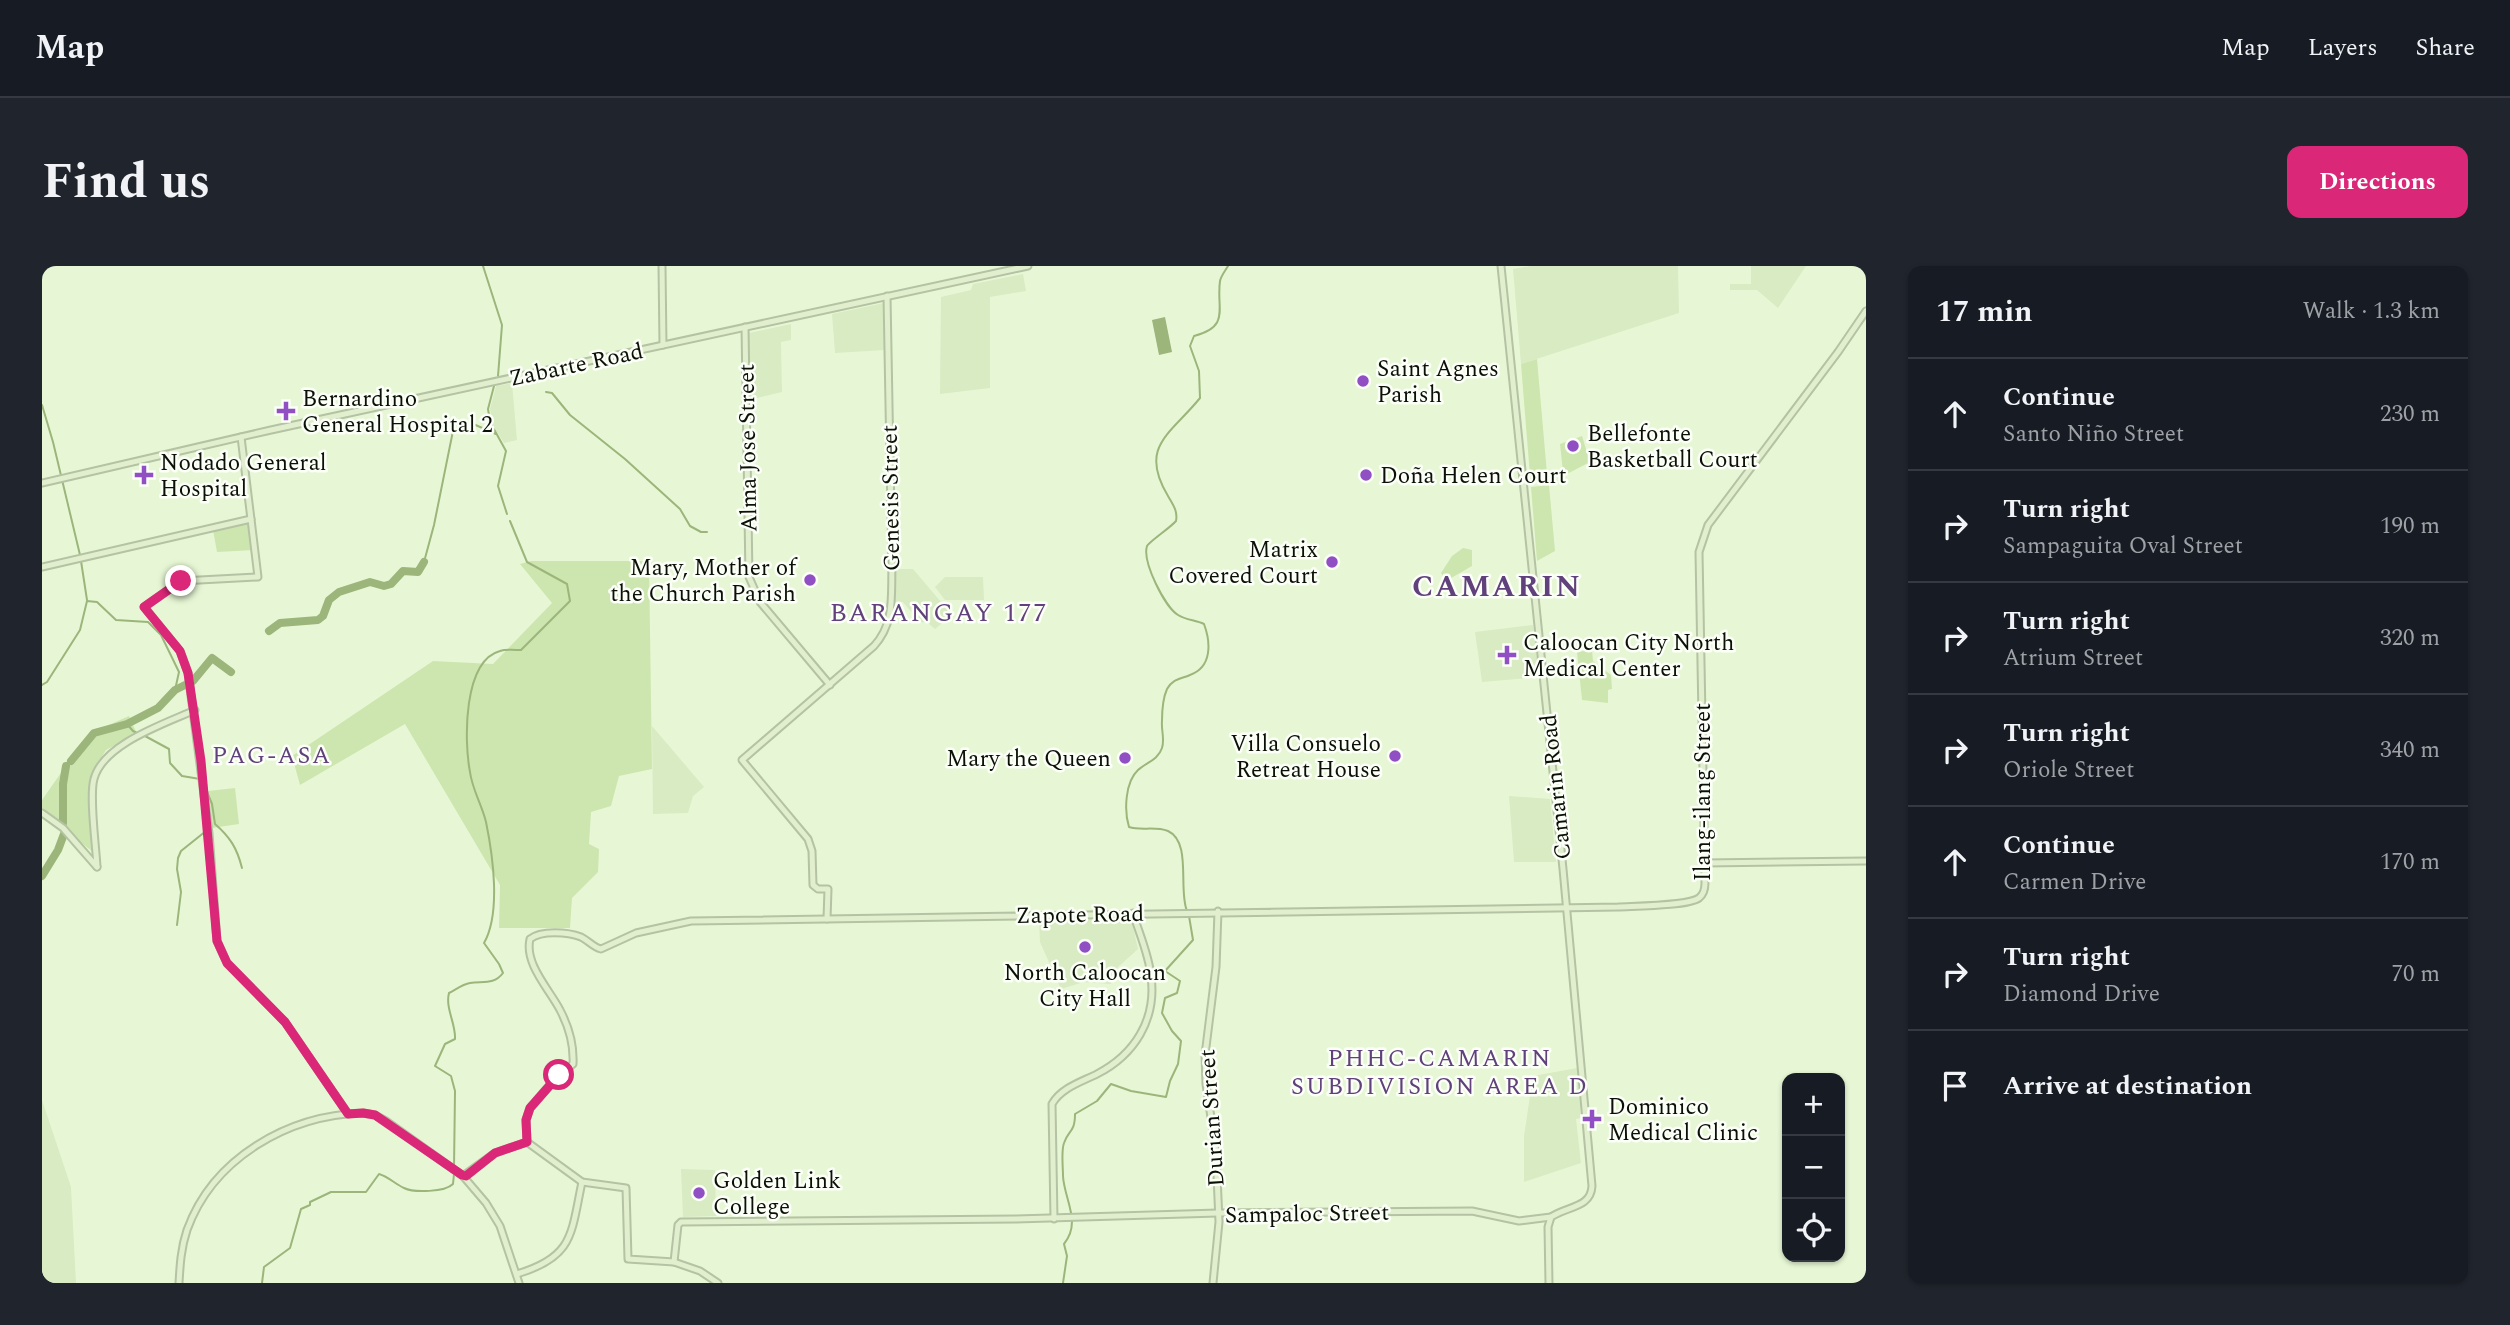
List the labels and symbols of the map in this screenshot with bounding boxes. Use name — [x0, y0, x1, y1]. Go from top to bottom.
street label: Zabarte Road — [506, 334, 647, 397]
place label: Saint Agnes Parish — [1377, 352, 1499, 413]
street label: Alma Jose Street — [730, 363, 767, 533]
marker: Saint Agnes Parish — [1355, 373, 1371, 389]
place label: Bernardino General Hospital 2 — [302, 382, 493, 443]
marker: Bernardino General Hospital 2 — [276, 401, 296, 421]
place label: Bellefonte Basketball Court — [1587, 417, 1758, 478]
street label: Genesis Street — [873, 424, 910, 572]
marker: Bellefonte Basketball Court — [1565, 438, 1581, 454]
place label: Nodado General Hospital — [160, 446, 327, 507]
place label: Doña Helen Court — [1380, 459, 1567, 494]
marker: Nodado General Hospital — [134, 465, 154, 485]
marker: Doña Helen Court — [1358, 467, 1374, 483]
place label: Matrix Covered Court — [1169, 533, 1318, 594]
place label: Mary, Mother of the Church Parish — [610, 551, 798, 612]
marker: Matrix Covered Court — [1324, 554, 1340, 570]
district label: CAMARIN — [1412, 564, 1582, 610]
route end — [165, 565, 196, 596]
marker: Mary, Mother of the Church Parish — [802, 572, 818, 588]
district label: BARANGAY 177 — [830, 593, 1048, 633]
place label: Caloocan City North Medical Center — [1523, 626, 1734, 687]
marker: Caloocan City North Medical Center — [1497, 645, 1517, 665]
street label: Ilang-ilang Street — [1686, 703, 1721, 881]
street label: Camarin Road — [1531, 712, 1582, 861]
place label: Villa Consuelo Retreat House — [1231, 727, 1381, 788]
district label: PAG-ASA — [212, 738, 332, 774]
place label: Mary the Queen — [946, 742, 1111, 777]
marker: Villa Consuelo Retreat House — [1387, 748, 1403, 764]
marker: Mary the Queen — [1117, 750, 1133, 766]
street label: Zapote Road — [1015, 897, 1145, 934]
marker: North Caloocan City Hall — [1077, 939, 1093, 955]
place label: North Caloocan City Hall — [1004, 956, 1166, 1017]
district label: PHHC-CAMARIN SUBDIVISION AREA D — [1291, 1041, 1589, 1105]
street label: Durian Street — [1190, 1048, 1235, 1188]
route start — [543, 1059, 574, 1090]
place label: Dominico Medical Clinic — [1608, 1090, 1758, 1151]
marker: Dominico Medical Clinic — [1582, 1109, 1602, 1129]
place label: Golden Link College — [713, 1164, 841, 1225]
marker: Golden Link College — [691, 1185, 707, 1201]
street label: Sampaloc Street — [1225, 1196, 1390, 1233]

